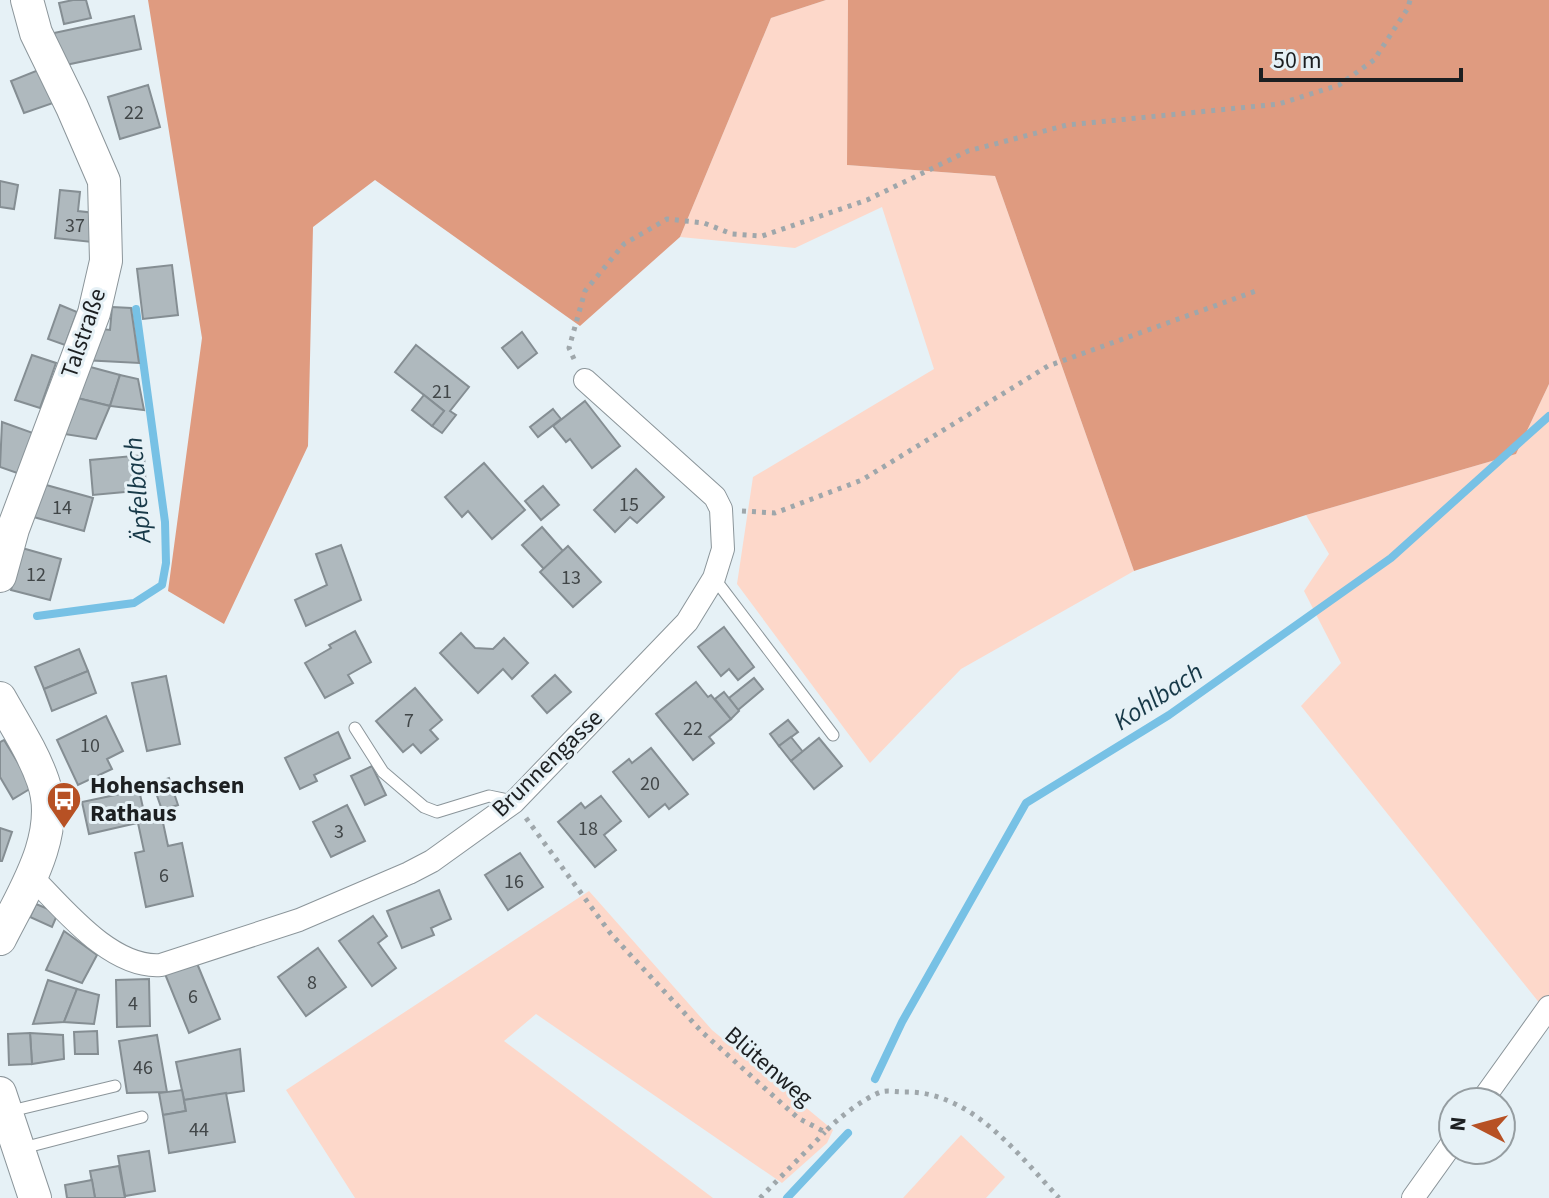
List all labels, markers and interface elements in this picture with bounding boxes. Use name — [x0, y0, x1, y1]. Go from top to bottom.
scale bar — [1261, 32, 1461, 82]
text: 50 m — [1273, 43, 1322, 78]
house number: 22 — [124, 99, 144, 127]
house number: 37 — [65, 212, 85, 240]
street label: Talstraße — [52, 284, 115, 383]
house number: 21 — [432, 378, 452, 406]
water label: Äpfelbach — [114, 436, 161, 546]
house number: 15 — [619, 491, 639, 519]
house number: 14 — [52, 494, 72, 522]
house number: 12 — [26, 561, 46, 589]
house number: 13 — [561, 564, 581, 592]
water label: Kohlbach — [1106, 654, 1210, 739]
street label: Brunnengasse — [484, 701, 611, 825]
house number: 7 — [404, 707, 414, 735]
house number: 22 — [683, 715, 703, 743]
house number: 10 — [80, 732, 100, 760]
place label: Hohensachsen Rathaus — [90, 768, 244, 831]
house number: 20 — [640, 770, 660, 798]
bus stop icon: Hohensachsen Rathaus — [45, 780, 83, 830]
house number: 18 — [578, 815, 598, 843]
house number: 3 — [334, 818, 344, 846]
house number: 6 — [159, 862, 169, 890]
house number: 16 — [504, 868, 524, 896]
house number: 8 — [307, 969, 317, 997]
house number: 6 — [188, 983, 198, 1011]
house number: 4 — [128, 990, 138, 1018]
street label: Blütenweg — [717, 1018, 821, 1115]
house number: 46 — [133, 1054, 153, 1082]
north arrow — [1437, 1086, 1517, 1166]
text: N — [1441, 1115, 1475, 1133]
house number: 44 — [189, 1116, 209, 1144]

